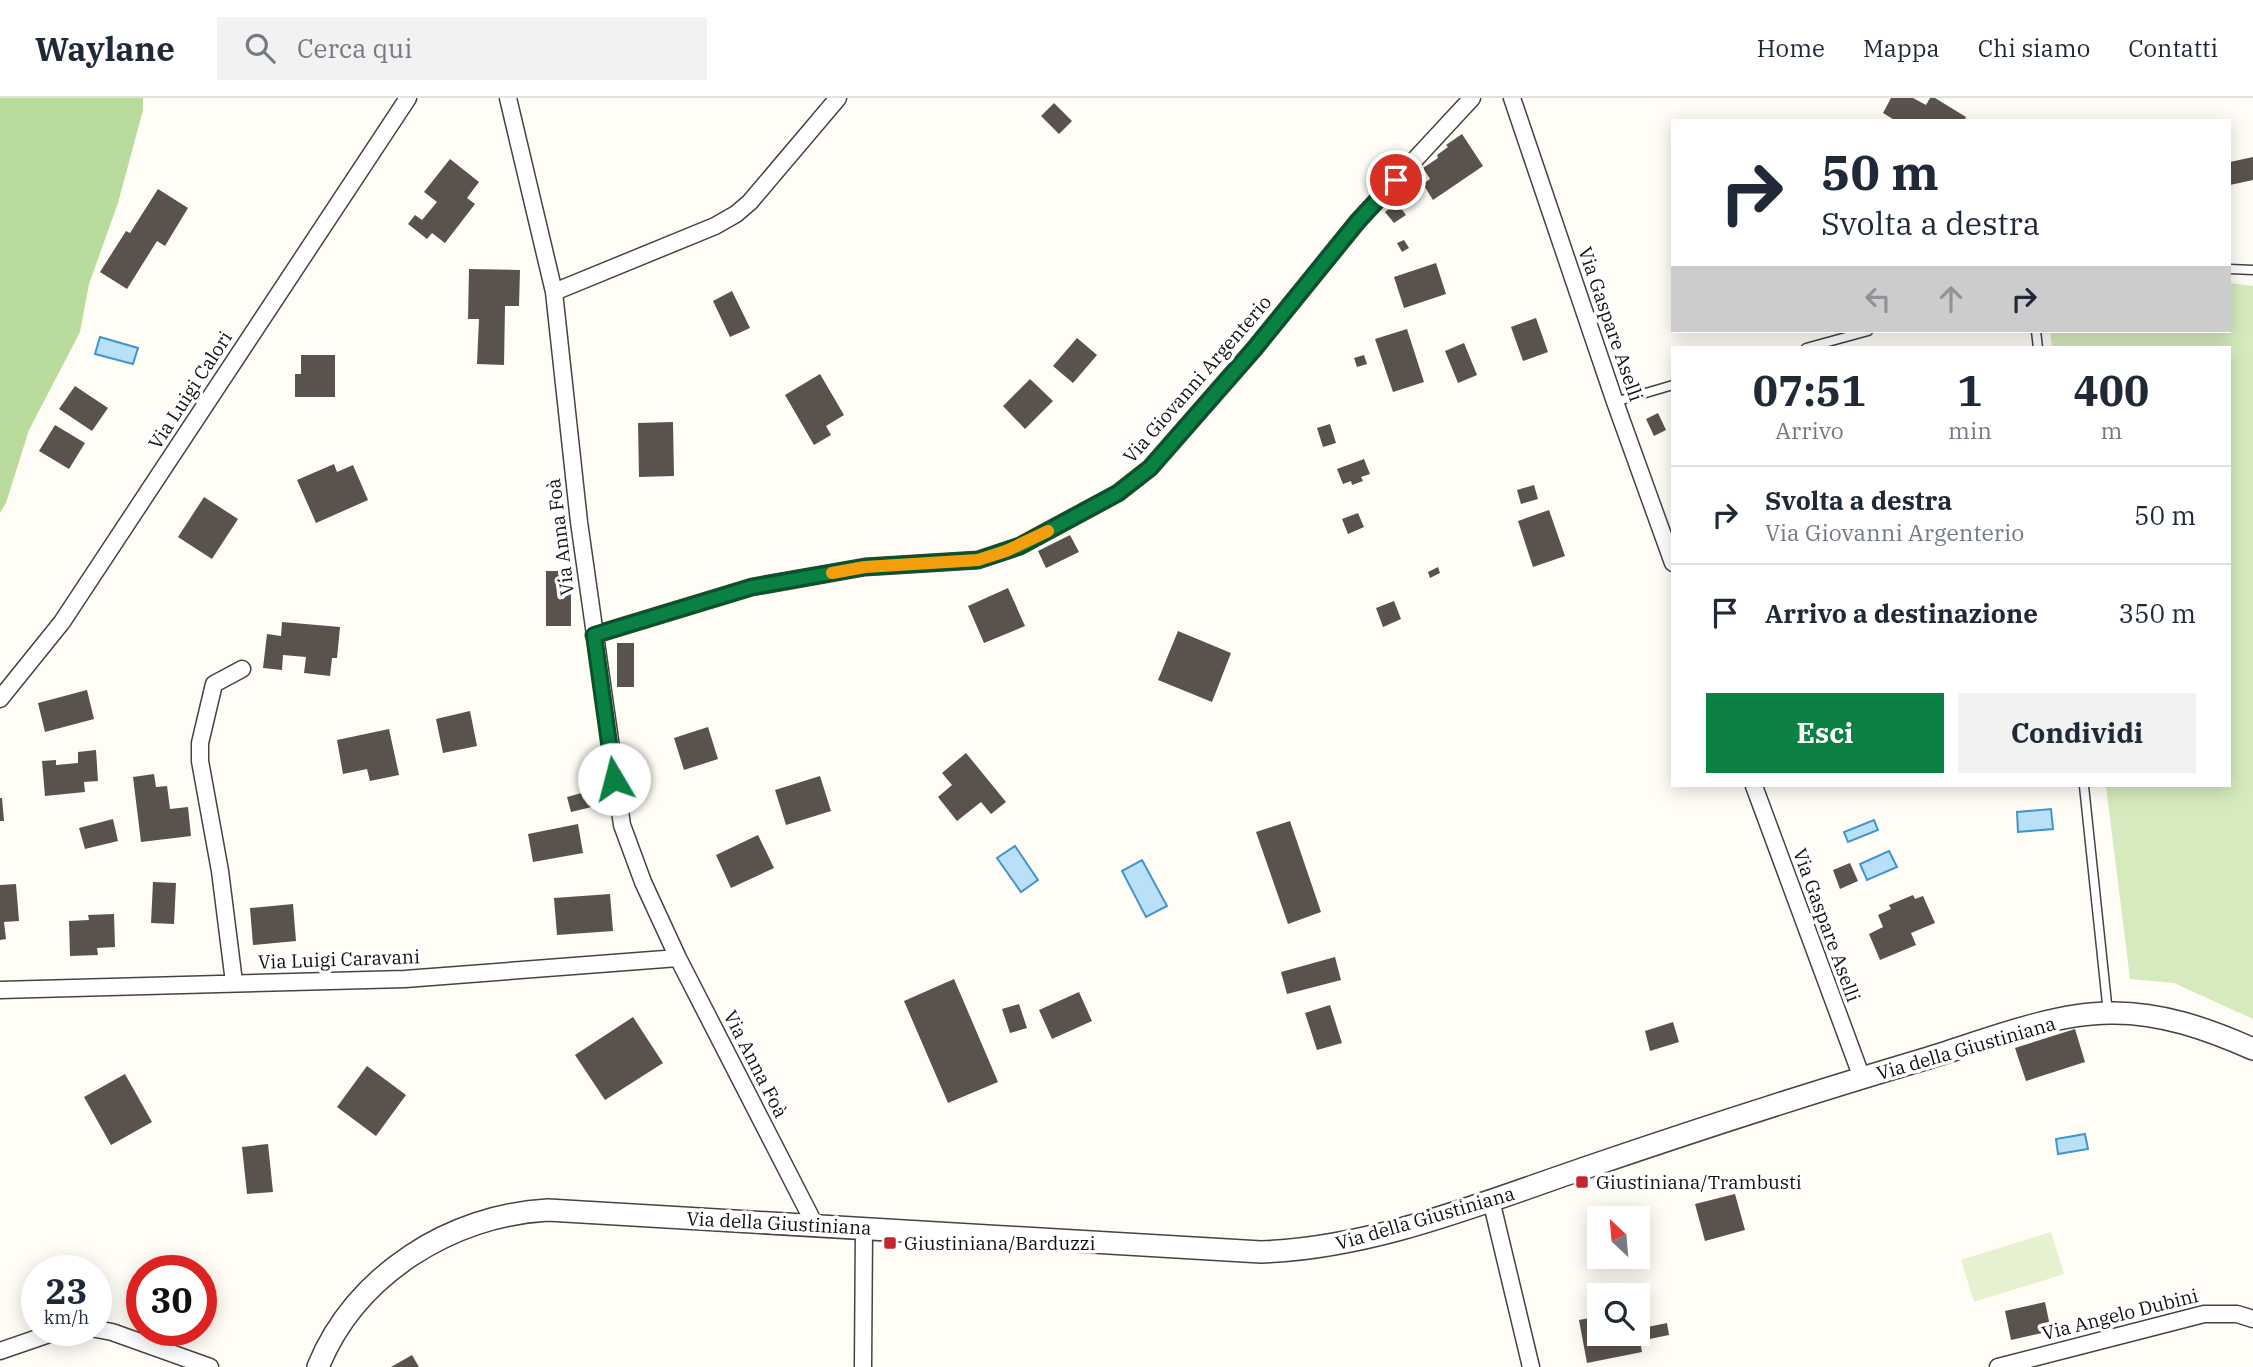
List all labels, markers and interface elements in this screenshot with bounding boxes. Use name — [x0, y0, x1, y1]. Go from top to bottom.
search box — [217, 17, 707, 80]
text: Waylane — [35, 27, 175, 70]
icon: search — [241, 29, 279, 67]
text: Cerca qui — [297, 31, 412, 65]
text: Home — [1757, 32, 1825, 64]
text: Mappa — [1863, 32, 1940, 64]
text: Chi siamo — [1978, 32, 2090, 64]
text: Contatti — [2128, 32, 2218, 64]
text: 50 m — [1821, 140, 1939, 203]
icon: right — [1706, 147, 1797, 238]
pin — [1366, 150, 1426, 210]
icon: arrive — [1377, 161, 1415, 199]
text: Svolta a destra — [1821, 202, 2040, 244]
street label: Via Gaspare Aselli — [1573, 244, 1649, 404]
icon: left — [1859, 280, 1897, 318]
icon: ahead — [1932, 280, 1970, 318]
icon: right — [2005, 280, 2043, 318]
street label: Via Giovanni Argenterio — [1118, 290, 1276, 468]
street label: Via Luigi Calori — [143, 326, 237, 454]
text: 07:51 — [1753, 363, 1866, 418]
text: 1 — [1957, 363, 1983, 418]
text: 400 — [2074, 363, 2149, 418]
text: Arrivo — [1775, 415, 1844, 445]
text: min — [1948, 415, 1992, 445]
text: m — [2100, 415, 2122, 445]
street label: Via Anna Foà — [541, 477, 579, 597]
text: Svolta a destra — [1765, 483, 1952, 517]
icon: right — [1706, 496, 1744, 534]
text: 50 m — [2134, 498, 2196, 532]
text: Via Giovanni Argenterio — [1765, 517, 2024, 547]
icon: arrive — [1706, 594, 1744, 632]
text: Arrivo a destinazione — [1765, 596, 2038, 630]
text: 350 m — [2118, 596, 2196, 630]
button: Esci — [1706, 693, 1944, 773]
button: Condividi — [1958, 693, 2196, 773]
position arrow — [577, 742, 651, 816]
street label: Via Gaspare Aselli — [1788, 845, 1866, 1005]
street label: Via Luigi Caravani — [258, 944, 420, 974]
street label: Via Anna Foà — [719, 1006, 793, 1122]
street label: Via della Giustiniana — [1874, 1011, 2058, 1085]
place label: Giustiniana/Trambusti — [1596, 1170, 1802, 1194]
marker: Giustiniana/Trambusti — [1574, 1174, 1590, 1190]
street label: Via della Giustiniana — [1333, 1181, 1517, 1255]
street label: Via della Giustiniana — [686, 1206, 872, 1240]
north arrow — [1587, 1206, 1650, 1269]
map controls — [1587, 1206, 1650, 1346]
place label: Giustiniana/Barduzzi — [904, 1231, 1095, 1255]
marker: Giustiniana/Barduzzi — [882, 1235, 898, 1251]
speed limit sign: 30 — [126, 1255, 217, 1346]
text: 23 — [45, 1268, 88, 1314]
button: search — [1587, 1283, 1650, 1346]
street label: Via Angelo Dubini — [2039, 1283, 2201, 1345]
text: km/h — [44, 1306, 89, 1329]

